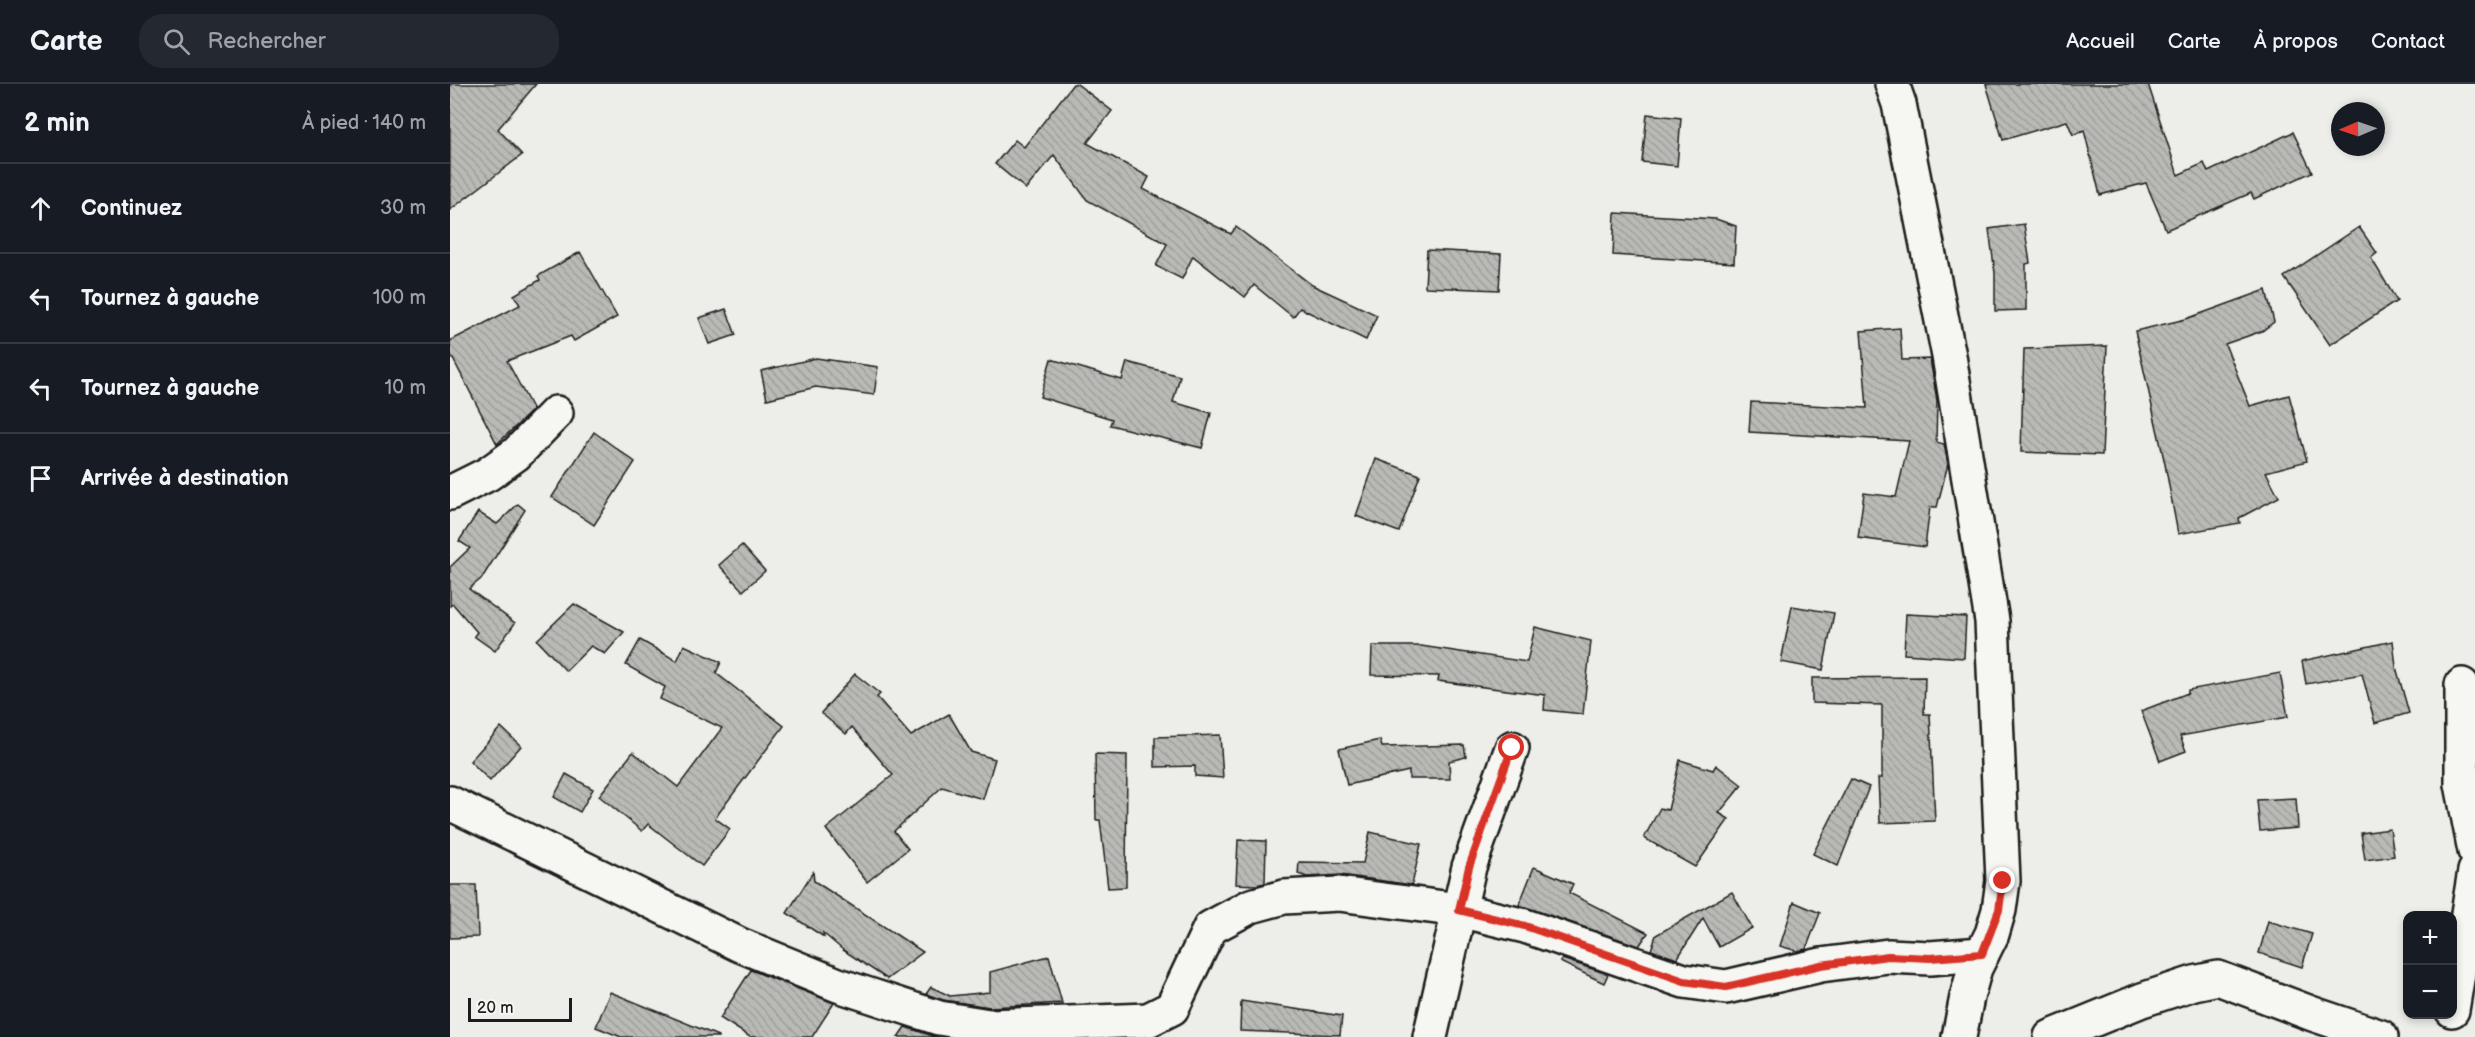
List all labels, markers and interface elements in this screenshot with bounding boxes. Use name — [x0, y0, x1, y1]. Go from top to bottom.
search box — [139, 14, 559, 68]
text: Carte — [30, 25, 103, 58]
icon: search — [160, 25, 193, 58]
text: Rechercher — [208, 28, 326, 55]
text: Accueil — [2066, 29, 2135, 54]
text: Carte — [2168, 29, 2221, 54]
text: À propos — [2254, 29, 2338, 54]
text: Contact — [2371, 29, 2445, 54]
north arrow — [2331, 102, 2385, 156]
text: 2 min — [24, 108, 90, 139]
text: À pied · 140 m — [302, 111, 426, 135]
icon: ahead — [24, 192, 57, 225]
text: Continuez — [81, 195, 182, 222]
text: 30 m — [380, 196, 426, 220]
icon: left — [24, 282, 57, 315]
text: Tournez à gauche — [81, 285, 259, 312]
text: 100 m — [373, 286, 426, 310]
icon: left — [24, 372, 57, 405]
text: Tournez à gauche — [81, 375, 259, 402]
text: 10 m — [385, 376, 426, 400]
icon: arrive — [24, 462, 57, 495]
text: Arrivée à destination — [81, 465, 289, 492]
route start — [1498, 734, 1524, 760]
route end — [1989, 867, 2015, 893]
map controls — [2403, 911, 2457, 1019]
button: + — [2403, 911, 2457, 965]
button: − — [2403, 965, 2457, 1019]
scale bar — [468, 995, 572, 1022]
text: 20 m — [477, 999, 513, 1018]

